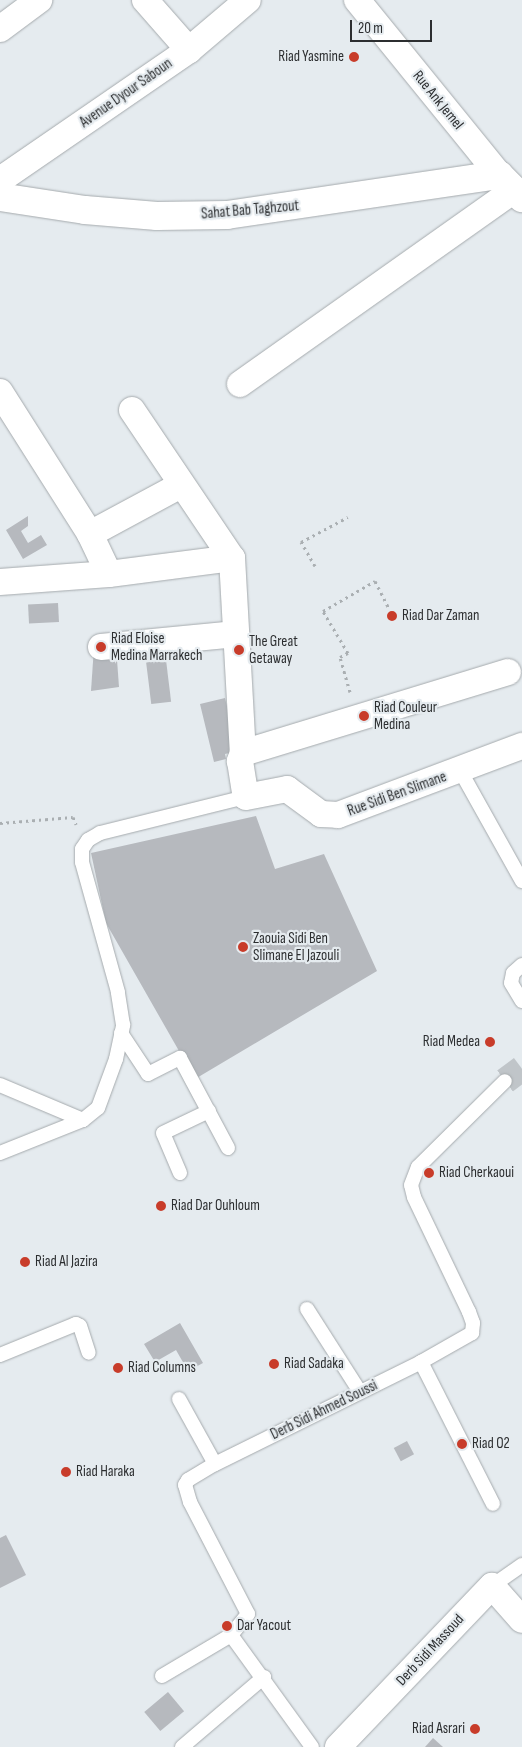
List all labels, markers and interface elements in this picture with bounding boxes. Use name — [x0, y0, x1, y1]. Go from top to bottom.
scale bar — [352, 10, 434, 42]
text: 20 m — [358, 19, 383, 38]
place label: Riad Yasmine — [278, 48, 344, 66]
marker: Riad Yasmine — [348, 51, 360, 63]
street label: Avenue Dyour Saboun — [76, 54, 176, 132]
street label: Rue Ank Jemel — [409, 67, 467, 133]
street label: Sahat Bab Taghzout — [200, 197, 300, 223]
place label: Riad Dar Zaman — [402, 607, 480, 625]
marker: Riad Dar Zaman — [386, 610, 398, 622]
place label: Riad Eloise Medina Marrakech — [111, 629, 202, 664]
place label: The Great Getaway — [249, 632, 298, 667]
marker: Riad Eloise Medina Marrakech — [95, 641, 107, 653]
marker: The Great Getaway — [233, 644, 245, 656]
place label: Riad Couleur Medina — [374, 698, 437, 733]
marker: Riad Couleur Medina — [358, 710, 370, 722]
street label: Rue Sidi Ben Slimane — [345, 768, 449, 820]
place label: Zaouia Sidi Ben Slimane El Jazouli — [253, 929, 339, 964]
marker: Zaouia Sidi Ben Slimane El Jazouli — [237, 941, 249, 953]
place label: Riad Medea — [423, 1033, 480, 1051]
marker: Riad Medea — [484, 1036, 496, 1048]
place label: Riad Cherkaoui — [439, 1164, 514, 1182]
marker: Riad Cherkaoui — [423, 1167, 435, 1179]
place label: Riad Dar Ouhloum — [171, 1197, 260, 1215]
marker: Riad Dar Ouhloum — [155, 1200, 167, 1212]
place label: Riad Al Jazira — [35, 1253, 98, 1271]
marker: Riad Al Jazira — [19, 1256, 31, 1268]
place label: Riad Sadaka — [284, 1355, 344, 1373]
marker: Riad Sadaka — [268, 1358, 280, 1370]
place label: Riad Columns — [128, 1359, 196, 1377]
marker: Riad Columns — [112, 1362, 124, 1374]
street label: Derb Sidi Ahmed Soussi — [268, 1376, 380, 1444]
place label: Riad O2 — [472, 1435, 510, 1453]
marker: Riad O2 — [456, 1438, 468, 1450]
place label: Riad Haraka — [76, 1463, 135, 1481]
marker: Riad Haraka — [60, 1466, 72, 1478]
street label: Derb Sidi Massoud — [392, 1611, 468, 1689]
place label: Dar Yacout — [237, 1617, 291, 1635]
marker: Dar Yacout — [221, 1620, 233, 1632]
place label: Riad Asrari — [412, 1720, 465, 1738]
marker: Riad Asrari — [469, 1723, 481, 1735]

